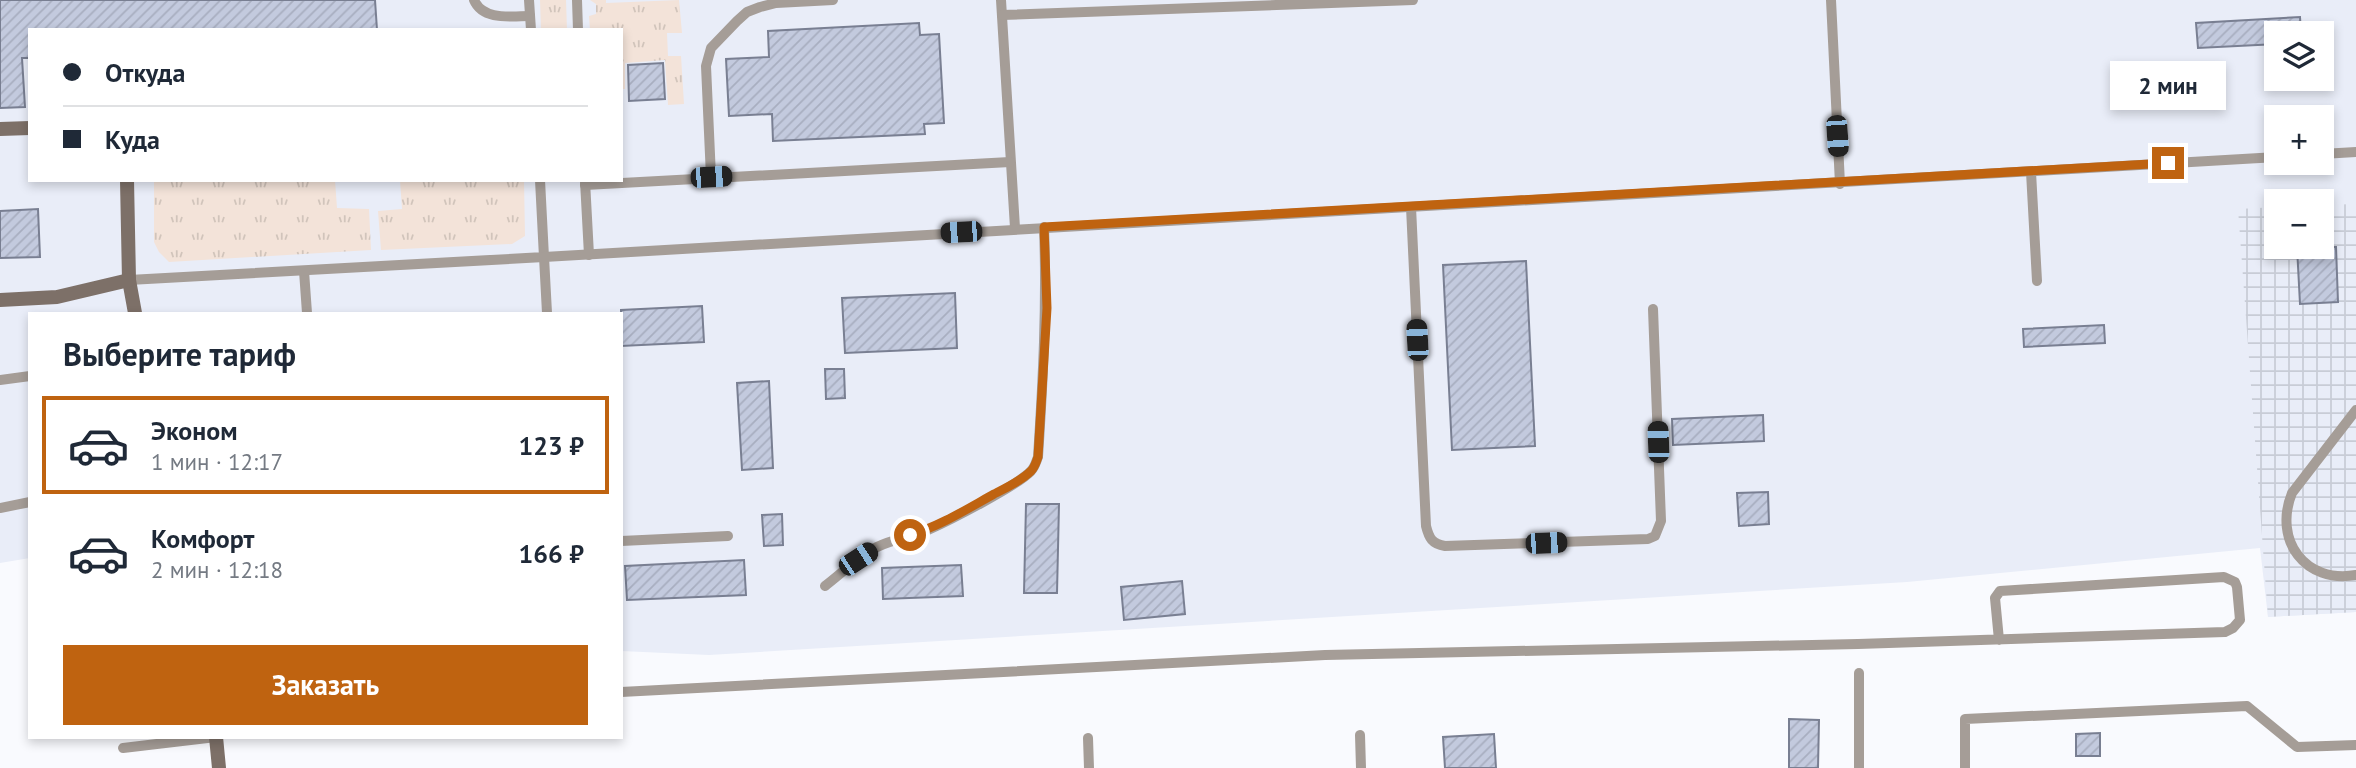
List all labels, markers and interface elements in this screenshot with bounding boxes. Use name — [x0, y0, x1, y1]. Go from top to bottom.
map controls — [2264, 21, 2334, 259]
button: layers — [2264, 21, 2334, 91]
text: Откуда — [105, 56, 185, 89]
callout: 2 мин — [2110, 61, 2226, 110]
text: 2 мин — [2138, 71, 2198, 100]
button: + — [2264, 105, 2334, 175]
car — [1826, 114, 1849, 158]
text: Куда — [105, 123, 160, 156]
route end — [2152, 147, 2184, 179]
car — [690, 165, 733, 189]
button: − — [2264, 189, 2334, 259]
car — [940, 220, 983, 244]
car — [1406, 318, 1429, 362]
text: Выберите тариф — [63, 333, 296, 375]
icon: car — [67, 414, 130, 477]
text: Эконом — [151, 414, 238, 447]
car — [1647, 421, 1670, 463]
text: 123 ₽ — [518, 429, 584, 462]
text: 1 мин · 12:17 — [151, 447, 283, 476]
route start — [894, 519, 926, 551]
icon: car — [67, 522, 130, 585]
text: Комфорт — [151, 522, 254, 555]
car — [1525, 532, 1568, 554]
text: 166 ₽ — [518, 537, 584, 570]
car — [835, 539, 882, 579]
text: 2 мин · 12:18 — [151, 555, 283, 584]
button: Заказать — [63, 645, 588, 725]

